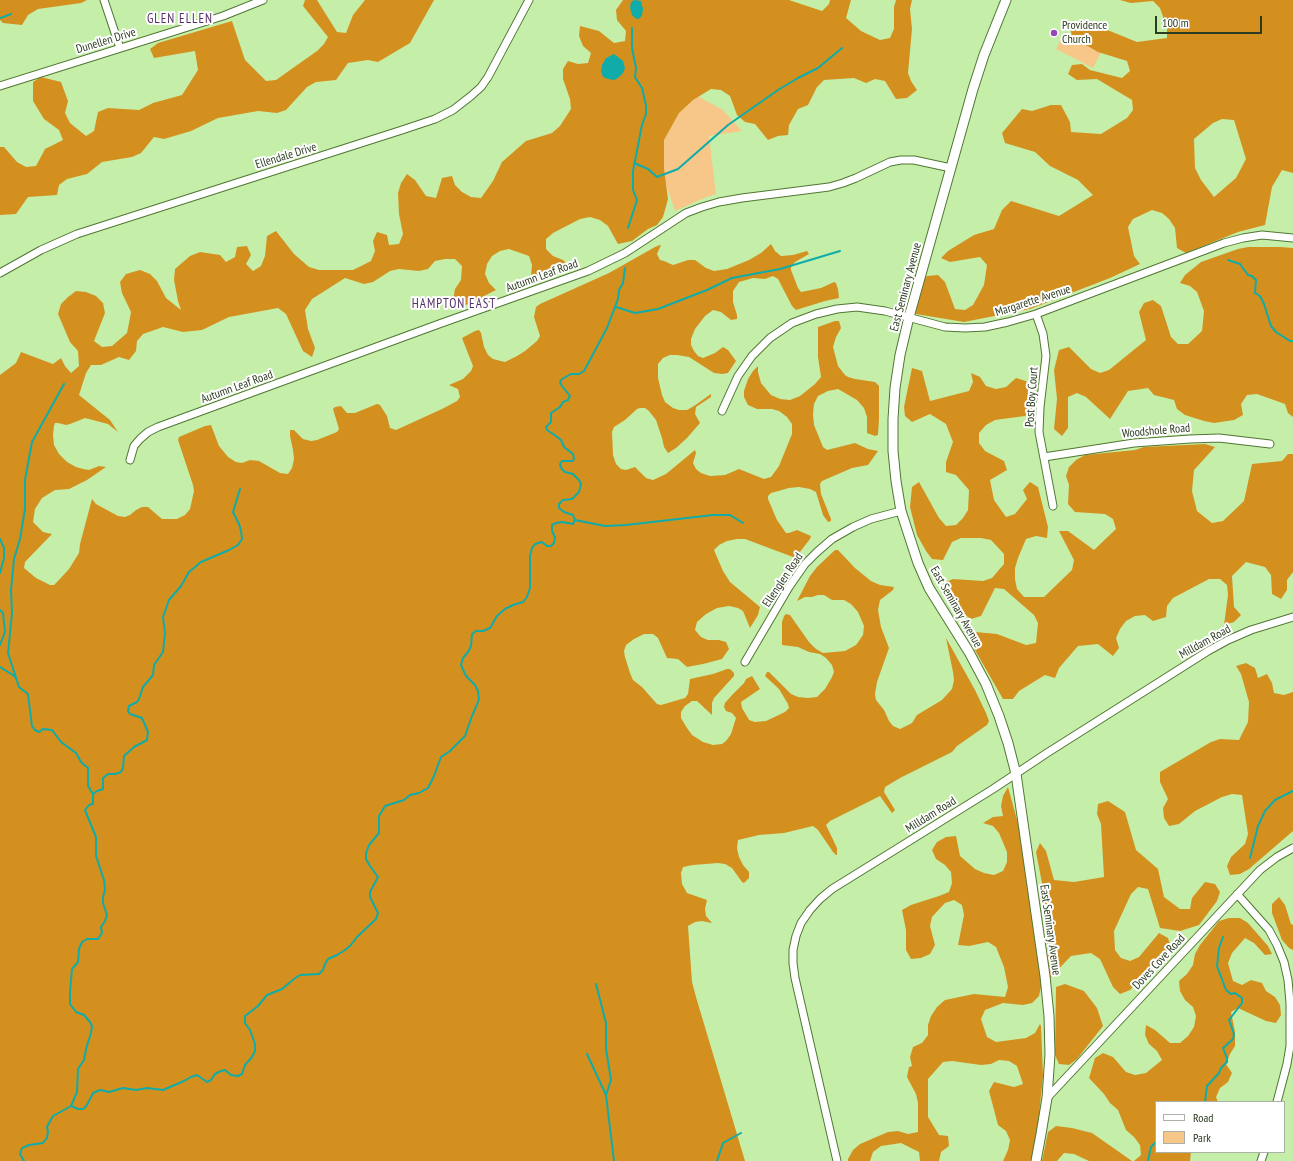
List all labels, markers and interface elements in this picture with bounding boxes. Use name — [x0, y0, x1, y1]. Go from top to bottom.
scale bar — [1157, 8, 1264, 34]
district label: GLEN ELLEN — [147, 11, 213, 27]
text: 100 m — [1162, 15, 1189, 30]
place label: Providence Church — [1062, 19, 1107, 47]
street label: Dunellen Drive — [74, 25, 138, 57]
marker: Providence Church — [1049, 28, 1059, 38]
street label: Ellendale Drive — [254, 140, 318, 172]
street label: East Seminary Avenue — [887, 241, 925, 333]
street label: Autumn Leaf Road — [504, 256, 580, 296]
street label: Margarette Avenue — [994, 282, 1072, 320]
district label: HAMPTON EAST — [412, 296, 496, 312]
street label: Post Boy Court — [1023, 366, 1041, 428]
street label: Autumn Leaf Road — [199, 367, 275, 407]
street label: Woodshole Road — [1121, 421, 1191, 441]
street label: Ellenglen Road — [760, 550, 806, 610]
street label: East Seminary Avenue — [927, 564, 985, 650]
street label: Milldam Road — [1177, 622, 1233, 662]
street label: Milldam Road — [903, 794, 959, 836]
street label: East Seminary Avenue — [1037, 884, 1063, 976]
street label: Doves Cove Road — [1130, 931, 1188, 993]
legend — [1155, 1101, 1285, 1153]
text: Road — [1193, 1110, 1213, 1125]
text: Park — [1193, 1130, 1211, 1145]

